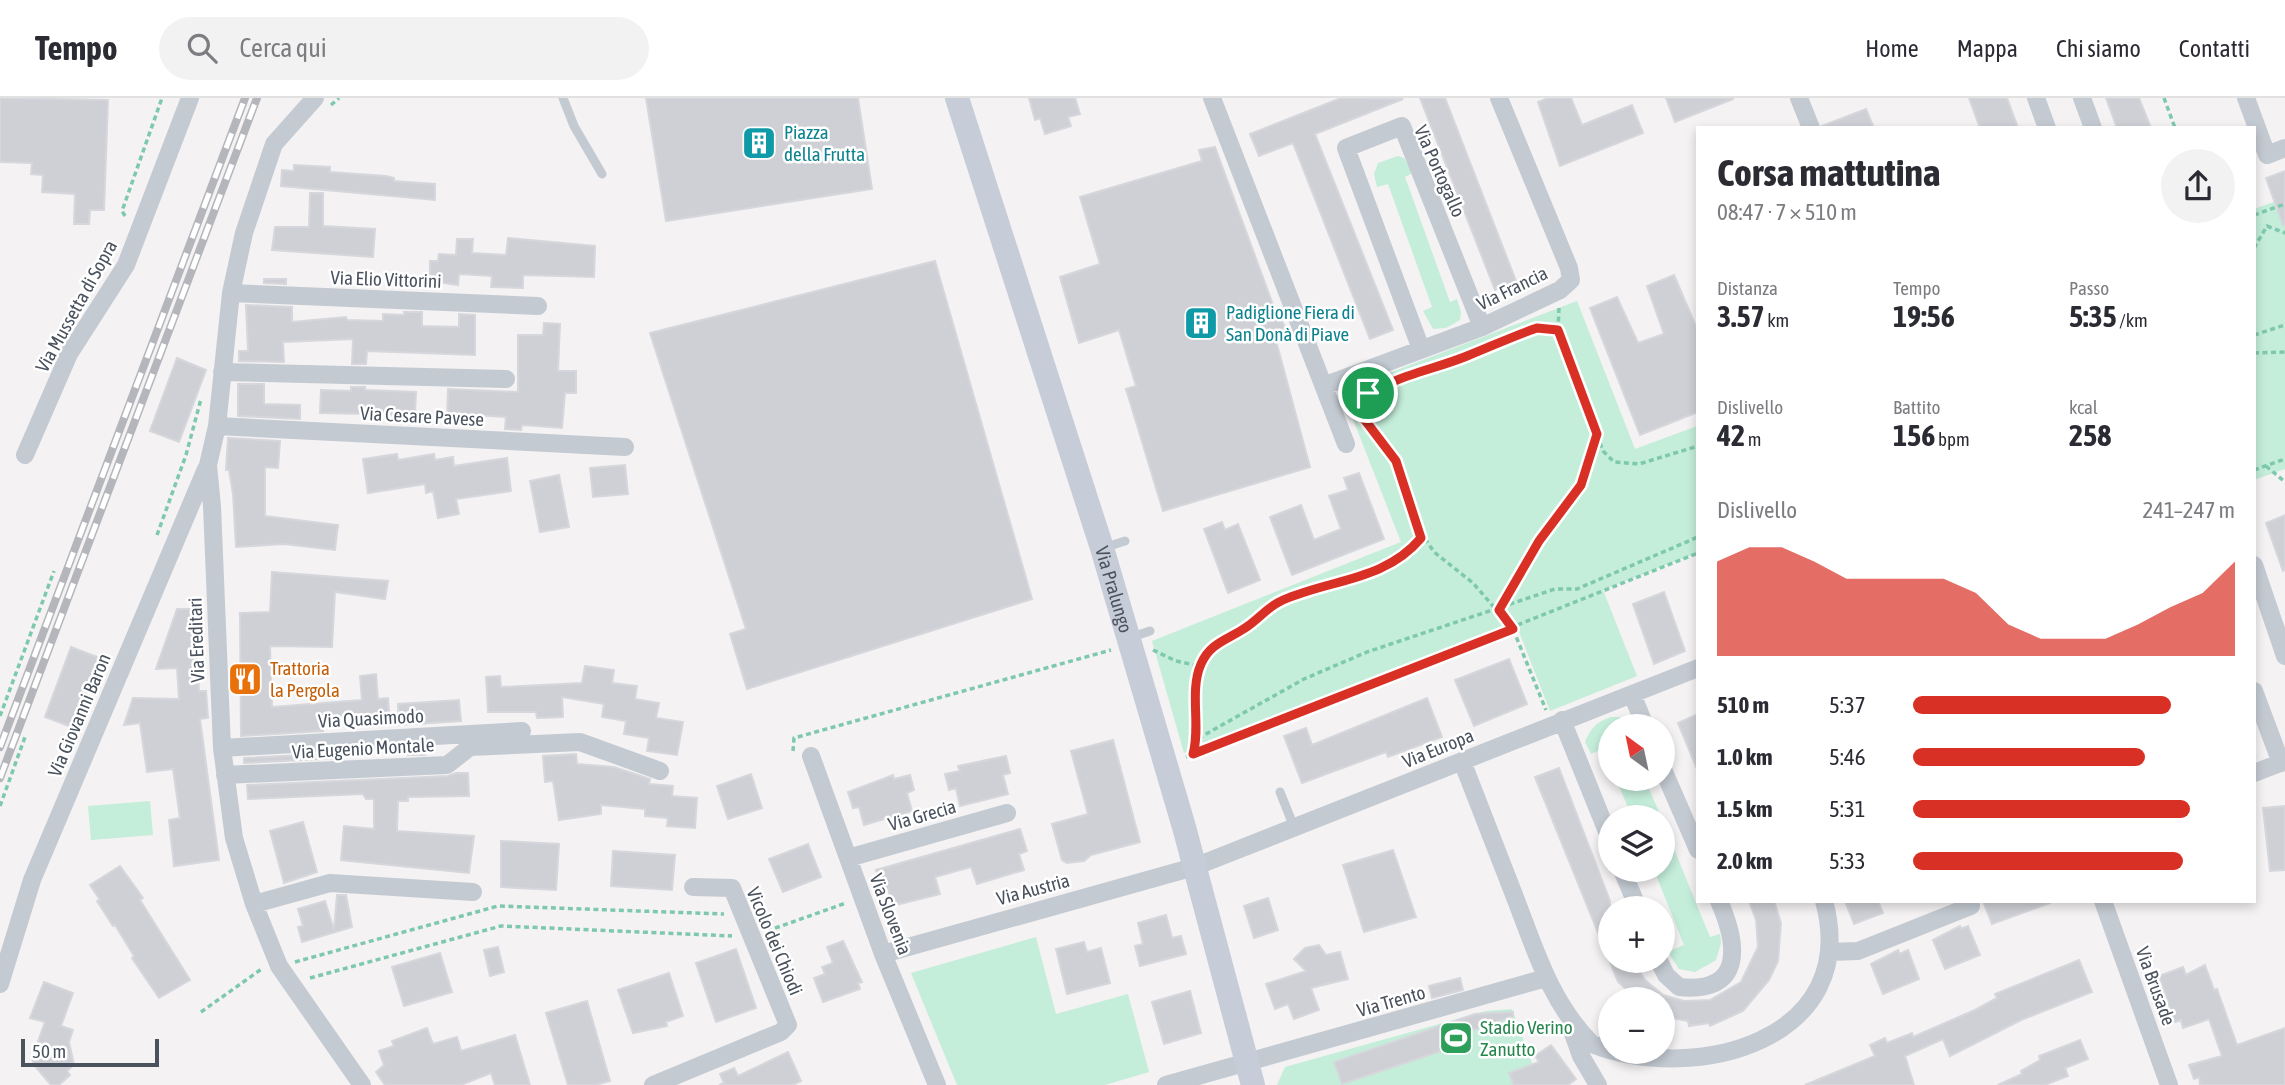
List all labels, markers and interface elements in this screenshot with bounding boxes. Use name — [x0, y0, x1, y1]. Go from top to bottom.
search box — [159, 17, 649, 80]
text: Tempo — [35, 29, 117, 67]
icon: search — [183, 29, 221, 67]
text: Cerca qui — [239, 33, 327, 63]
text: Home — [1865, 35, 1919, 62]
text: Mappa — [1957, 35, 2018, 62]
text: Chi siamo — [2056, 35, 2141, 62]
text: Contatti — [2179, 35, 2250, 62]
place label: Piazza della Frutta — [784, 121, 865, 165]
street label: Via Portogallo — [1410, 122, 1470, 220]
building icon: Piazza della Frutta — [740, 124, 778, 162]
button: share — [2161, 149, 2235, 223]
text: Corsa mattutina — [1717, 151, 1941, 194]
text: 08:47 · 7 × 510 m — [1717, 199, 1857, 225]
street label: Via Mussetta di Sopra — [31, 236, 121, 376]
street label: Via Francia — [1473, 261, 1551, 315]
street label: Via Elio Vittorini — [330, 266, 442, 292]
text: Distanza — [1717, 277, 1778, 299]
text: Tempo — [1893, 277, 1940, 299]
text: Passo — [2069, 277, 2109, 299]
text: 3.57 — [1717, 299, 1765, 333]
text: 19:56 — [1893, 299, 1955, 333]
text: 5:35 — [2069, 299, 2117, 333]
place label: Padiglione Fiera di San Donà di Piave — [1226, 301, 1355, 345]
building icon: Padiglione Fiera di San Donà di Piave — [1182, 304, 1220, 342]
text: km — [1765, 309, 1789, 331]
text: /km — [2117, 309, 2148, 331]
pin — [1338, 363, 1398, 423]
icon: arrive — [1349, 374, 1387, 412]
text: Dislivello — [1717, 396, 1783, 418]
text: Battito — [1893, 396, 1940, 418]
text: kcal — [2069, 396, 2098, 418]
street label: Via Cesare Pavese — [359, 402, 485, 430]
text: 42 — [1717, 418, 1745, 452]
text: 156 — [1893, 418, 1935, 452]
text: 258 — [2069, 418, 2111, 452]
text: m — [1745, 428, 1762, 450]
text: bpm — [1935, 428, 1970, 450]
text: Dislivello — [1717, 497, 1797, 523]
text: 241–247 m — [2142, 497, 2235, 523]
street label: Via Pralungo — [1091, 544, 1137, 635]
street label: Via Ereditari — [184, 597, 208, 683]
street label: Via Giovanni Baron — [43, 650, 115, 780]
place label: Trattoria la Pergola — [270, 657, 340, 701]
restaurant icon: Trattoria la Pergola — [226, 660, 264, 698]
text: 510 m — [1717, 692, 1769, 718]
text: 5:37 — [1829, 692, 1866, 718]
street label: Via Quasimodo — [318, 704, 424, 732]
north arrow — [1598, 714, 1675, 791]
map controls — [1598, 714, 1675, 1064]
street label: Via Europa — [1399, 724, 1477, 772]
street label: Via Eugenio Montale — [291, 733, 435, 763]
text: 1.0 km — [1717, 744, 1773, 770]
text: 5:46 — [1829, 744, 1866, 770]
street label: Via Grecia — [886, 795, 958, 835]
text: 1.5 km — [1717, 796, 1773, 822]
text: 5:31 — [1829, 796, 1866, 822]
button: layers — [1598, 805, 1675, 882]
text: 2.0 km — [1717, 848, 1773, 874]
text: 5:33 — [1829, 848, 1866, 874]
street label: Via Austria — [994, 869, 1072, 909]
street label: Via Slovenia — [865, 870, 917, 958]
street label: Vicolo dei Chiodi — [742, 884, 808, 998]
button: + — [1598, 896, 1675, 973]
street label: Via Brusade — [2132, 944, 2180, 1028]
street label: Via Trento — [1354, 981, 1428, 1021]
button: − — [1598, 987, 1675, 1064]
place label: Stadio Verino Zanutto — [1480, 1016, 1573, 1060]
sports icon: Stadio Verino Zanutto — [1437, 1019, 1475, 1057]
scale bar — [21, 1036, 159, 1068]
text: 50 m — [32, 1040, 66, 1062]

